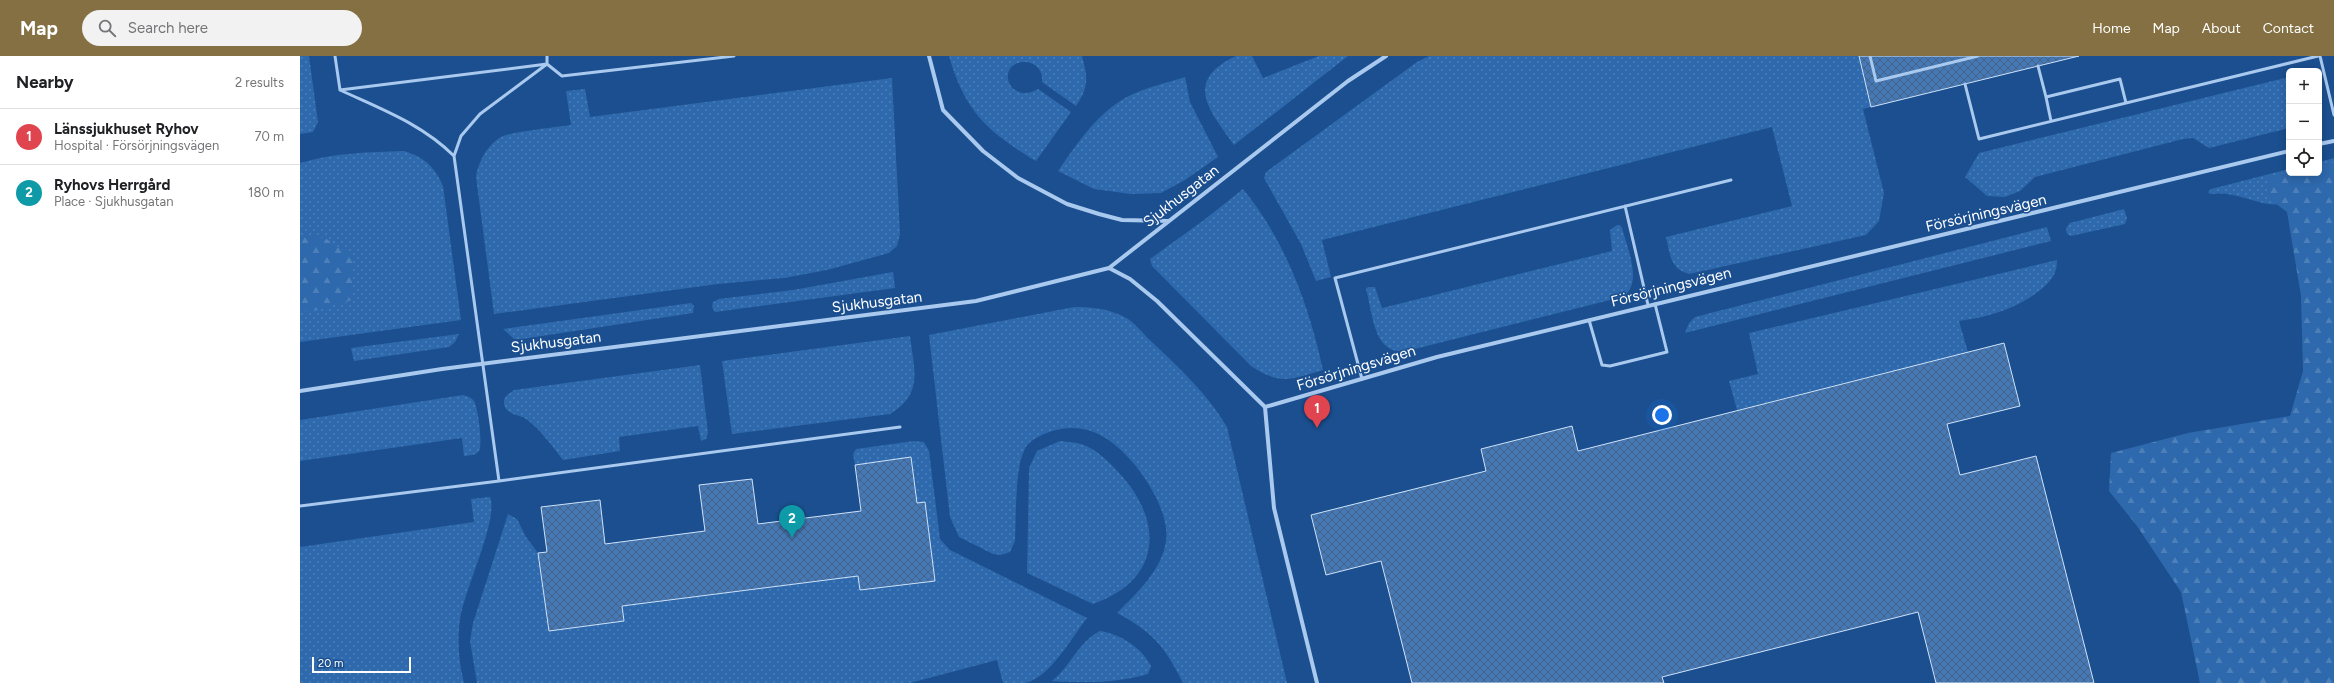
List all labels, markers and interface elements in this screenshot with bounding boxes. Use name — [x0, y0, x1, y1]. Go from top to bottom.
search box — [82, 10, 362, 46]
text: Map — [20, 17, 58, 40]
icon: search — [96, 17, 118, 39]
text: Search here — [128, 19, 208, 37]
text: Home — [2092, 20, 2131, 37]
text: Map — [2153, 20, 2180, 37]
text: About — [2202, 20, 2241, 37]
text: Contact — [2263, 20, 2314, 37]
map controls — [2286, 68, 2322, 176]
button: + — [2286, 68, 2322, 104]
text: Nearby — [16, 72, 74, 92]
text: 2 results — [235, 75, 284, 90]
button: − — [2286, 104, 2322, 140]
text: Länssjukhuset Ryhov — [54, 120, 199, 138]
text: 1 — [26, 129, 32, 144]
text: 70 m — [254, 129, 284, 144]
text: Hospital · Försörjningsvägen — [54, 138, 219, 153]
button: locate — [2286, 140, 2322, 176]
street label: Sjukhusgatan — [1140, 161, 1222, 231]
text: Ryhovs Herrgård — [54, 176, 170, 194]
text: 2 — [25, 185, 33, 200]
text: 180 m — [248, 185, 284, 200]
street label: Försörjningsvägen — [1924, 190, 2048, 236]
text: Place · Sjukhusgatan — [54, 194, 174, 209]
street label: Försörjningsvägen — [1609, 263, 1733, 311]
street label: Sjukhusgatan — [831, 288, 923, 316]
street label: Sjukhusgatan — [510, 328, 602, 356]
street label: Försörjningsvägen — [1294, 341, 1418, 395]
pin: 1 — [1304, 395, 1330, 428]
your location — [1652, 405, 1672, 425]
pin: 2 — [779, 505, 805, 538]
scale bar — [312, 655, 411, 674]
text: 20 m — [318, 657, 343, 670]

